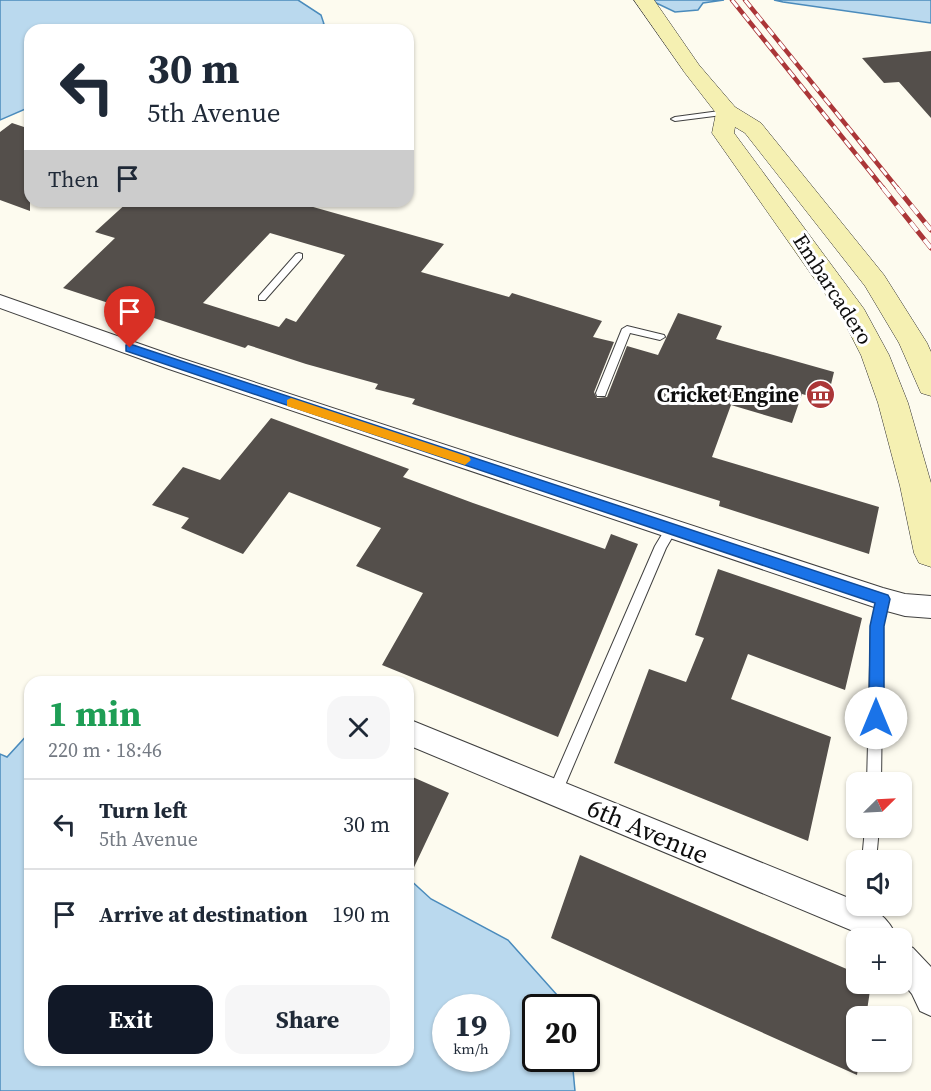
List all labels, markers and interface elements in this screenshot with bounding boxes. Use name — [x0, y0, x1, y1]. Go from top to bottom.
text: 30 m — [147, 39, 240, 97]
icon: left — [48, 48, 126, 126]
text: 5th Avenue — [147, 94, 280, 131]
icon: arrive — [111, 162, 144, 195]
text: Then — [48, 164, 99, 194]
street label: Embarcadero — [786, 228, 880, 350]
pin — [104, 286, 155, 348]
icon: arrive — [113, 295, 146, 328]
museum icon: Cricket Engine — [804, 378, 836, 410]
place label: Cricket Engine — [657, 380, 799, 409]
position arrow — [844, 686, 908, 750]
text: 1 min — [48, 689, 141, 738]
button: close — [327, 696, 390, 759]
text: 220 m · 18:46 — [48, 736, 162, 764]
north arrow — [846, 772, 912, 838]
map controls — [846, 772, 912, 1072]
street label: 6th Avenue — [582, 789, 714, 873]
text: Turn left — [99, 795, 187, 825]
icon: left — [48, 808, 81, 841]
text: 30 m — [343, 809, 390, 839]
text: 5th Avenue — [99, 825, 198, 853]
button: sound — [846, 850, 912, 916]
icon: arrive — [48, 898, 81, 931]
text: Arrive at destination — [99, 899, 308, 929]
text: 190 m — [332, 899, 390, 929]
button: + — [846, 928, 912, 994]
button: Exit — [48, 985, 213, 1054]
button: Share — [225, 985, 390, 1054]
speed limit sign: 20 — [522, 994, 600, 1072]
text: 19 — [455, 1005, 487, 1046]
button: − — [846, 1006, 912, 1072]
text: km/h — [453, 1038, 489, 1059]

